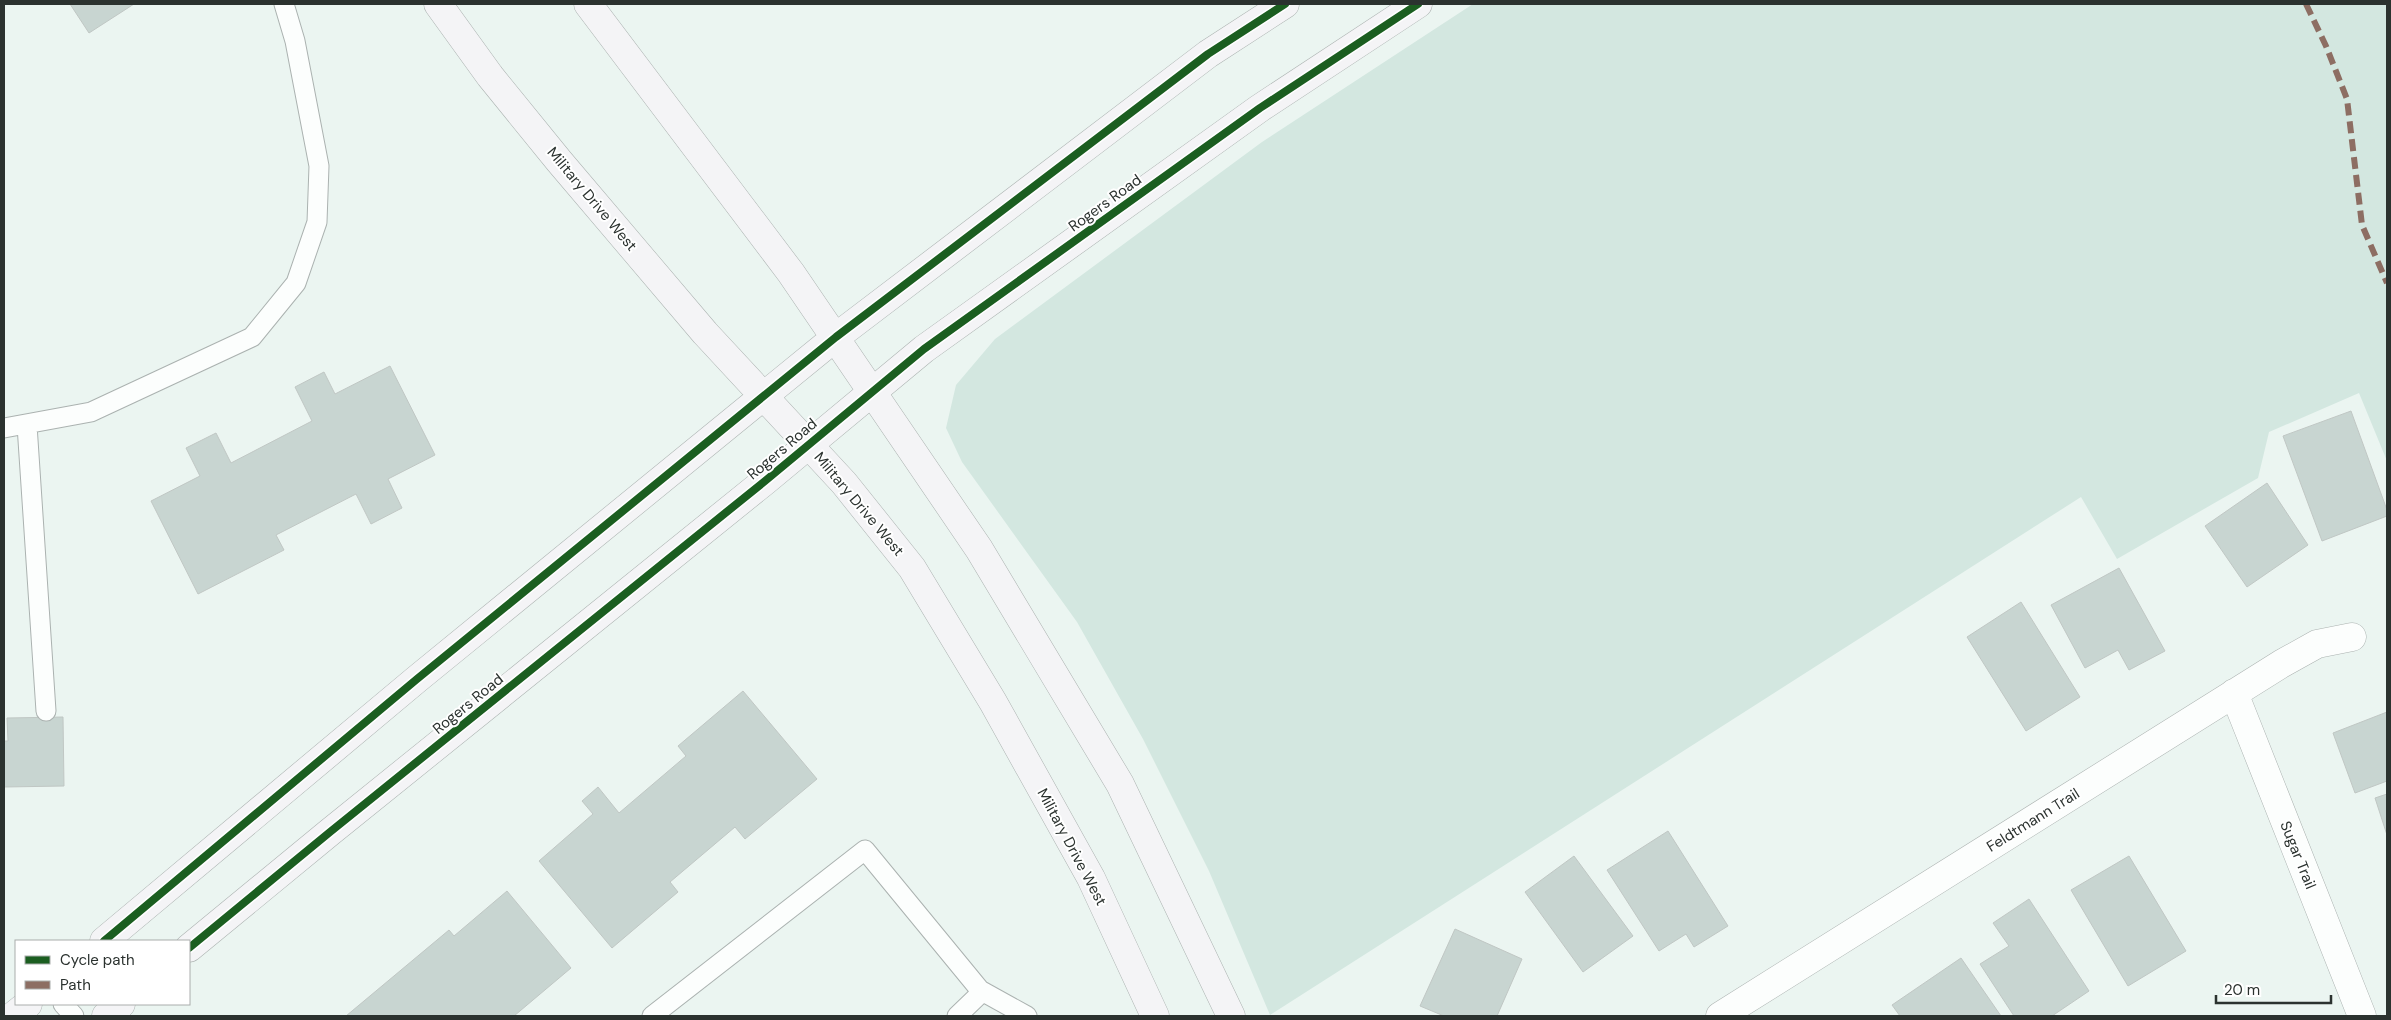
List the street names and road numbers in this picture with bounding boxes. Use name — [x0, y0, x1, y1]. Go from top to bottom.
street label: Military Drive West — [543, 143, 641, 255]
street label: Rogers Road — [1064, 170, 1146, 236]
street label: Rogers Road — [743, 414, 821, 484]
street label: Military Drive West — [810, 448, 908, 560]
street label: Rogers Road — [428, 669, 508, 739]
street label: Feldtmann Trail — [1983, 783, 2083, 857]
street label: Military Drive West — [1033, 785, 1111, 909]
street label: Sugar Trail — [2275, 818, 2321, 892]

